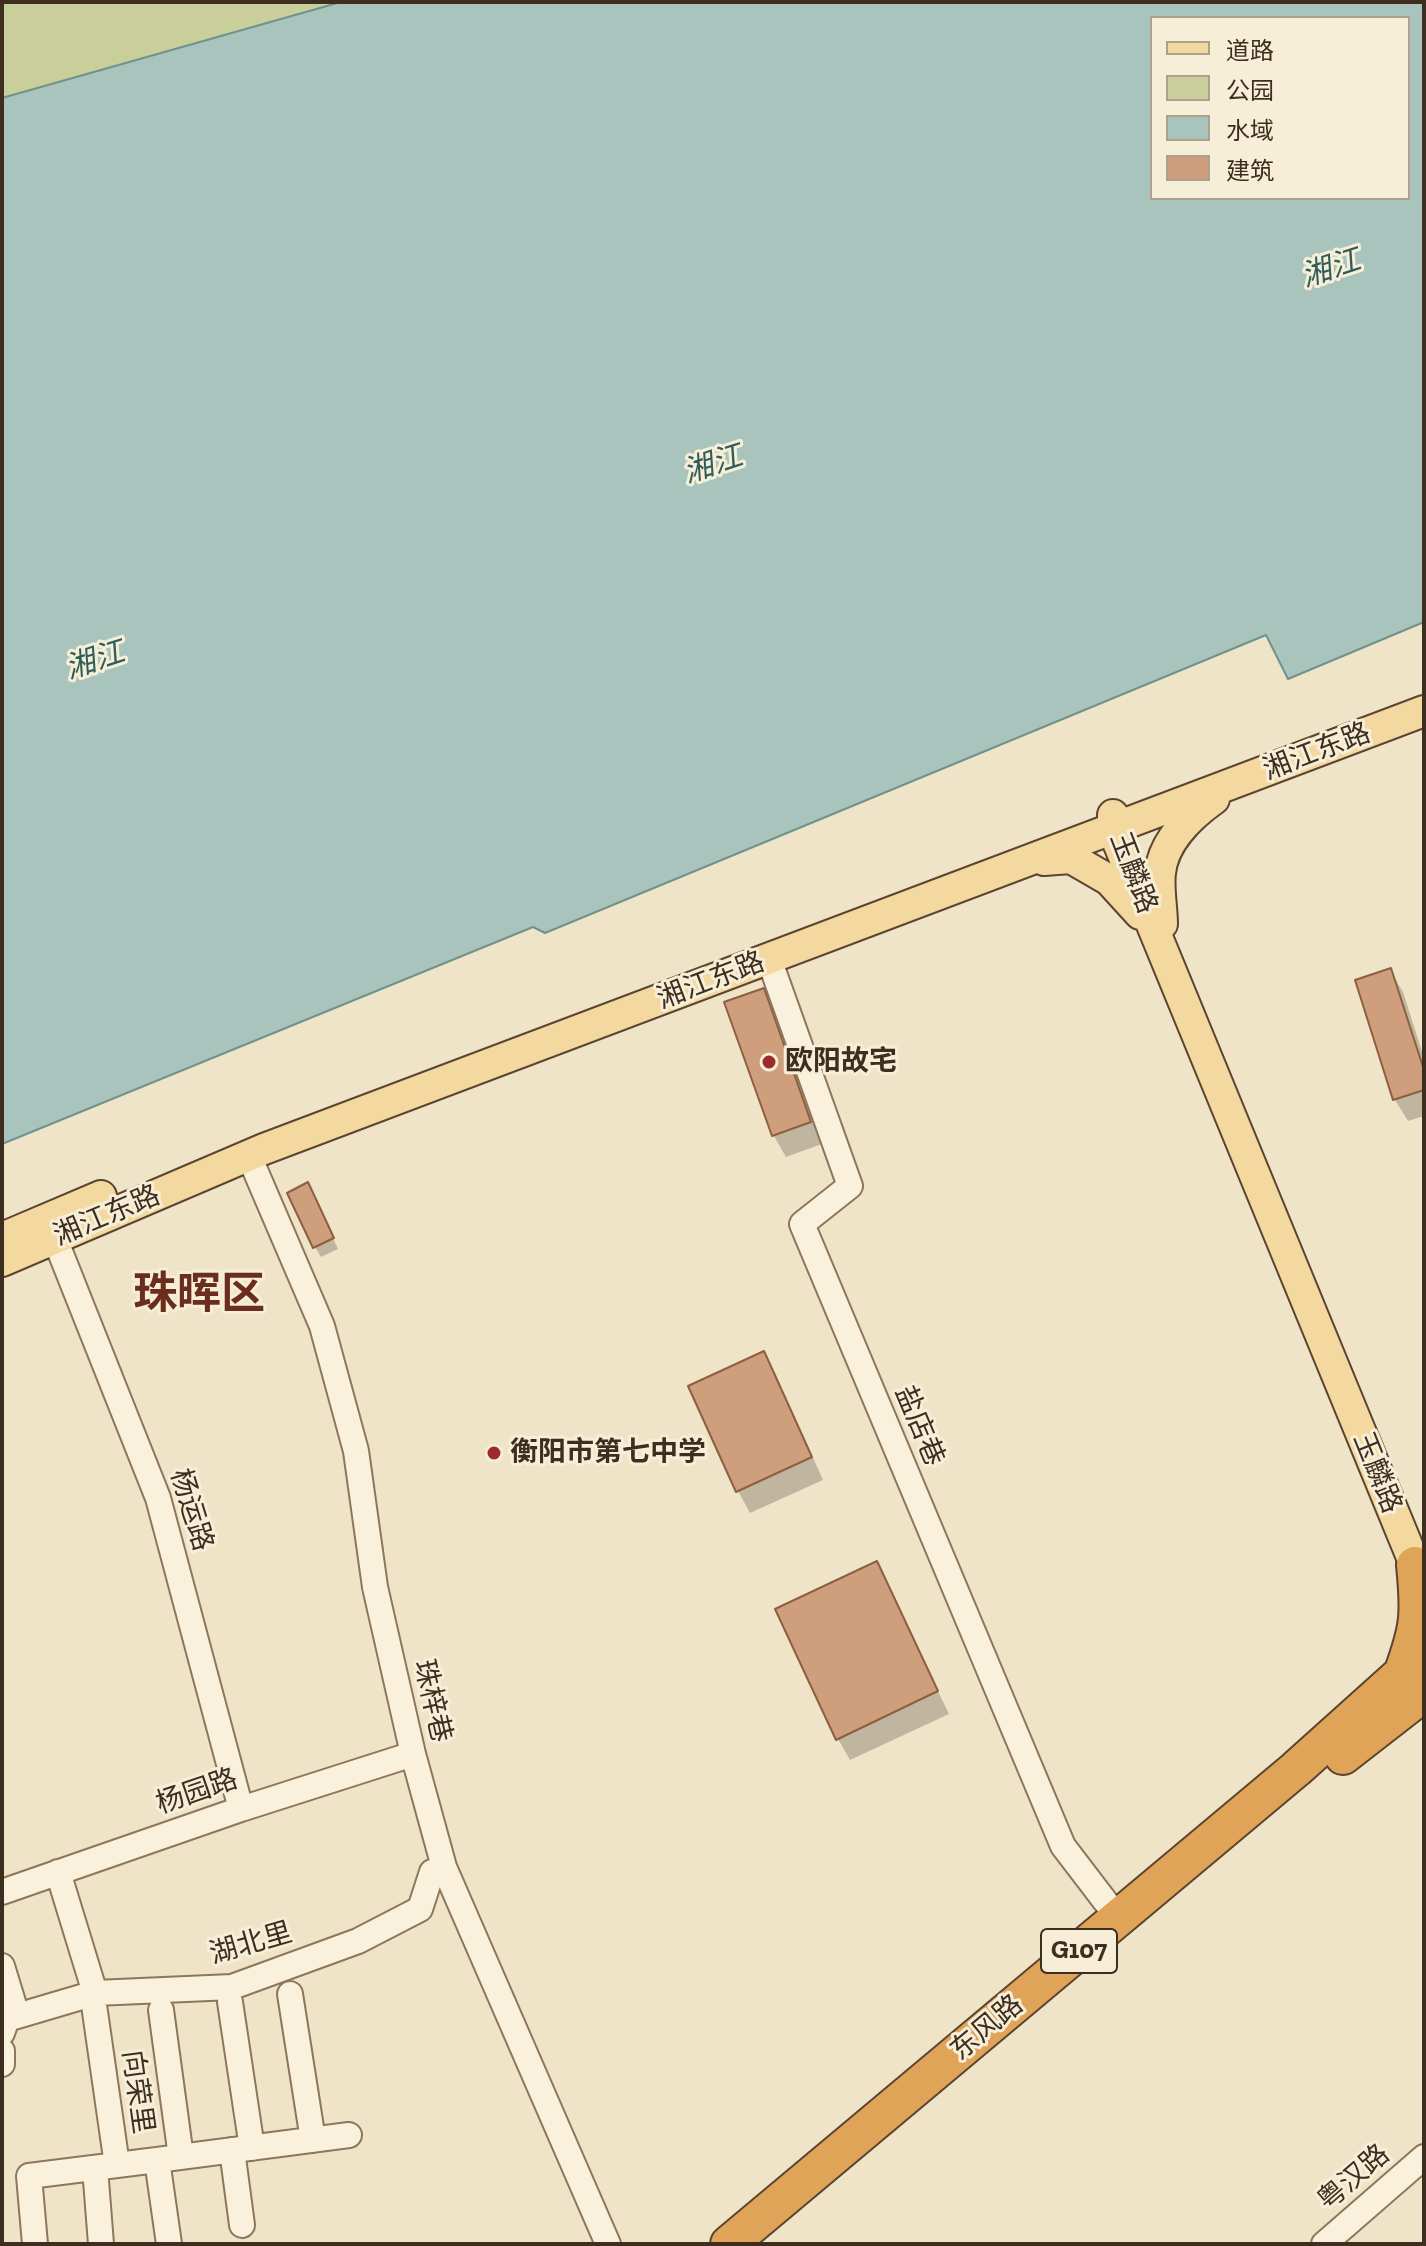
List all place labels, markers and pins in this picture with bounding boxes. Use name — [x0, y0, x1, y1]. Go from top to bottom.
place label: 欧阳故宅 — [785, 1045, 897, 1079]
marker: 欧阳故宅 — [760, 1053, 778, 1071]
place label: 衡阳市第七中学 — [510, 1436, 706, 1470]
marker: 衡阳市第七中学 — [485, 1444, 503, 1462]

